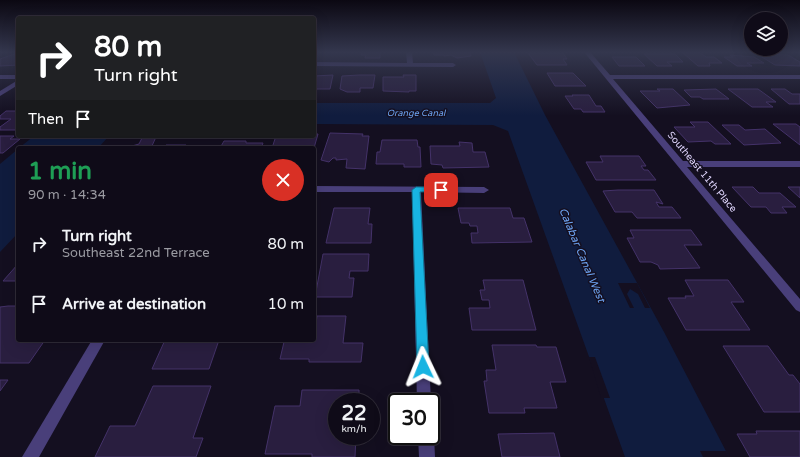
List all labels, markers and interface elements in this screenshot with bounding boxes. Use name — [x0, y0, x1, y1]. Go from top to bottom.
map controls — [744, 12, 788, 56]
button: layers — [744, 12, 788, 56]
text: 80 m — [94, 30, 162, 64]
icon: right — [28, 32, 80, 84]
text: Turn right — [94, 64, 178, 86]
icon: arrive — [72, 108, 94, 130]
water label: Orange Canal — [387, 108, 447, 119]
text: Then — [28, 110, 64, 128]
street label: Southeast 11th Place — [665, 129, 739, 215]
text: 1 min — [28, 157, 92, 186]
button: close — [262, 159, 304, 201]
pin — [424, 173, 458, 207]
icon: arrive — [430, 179, 452, 201]
text: 90 m · 14:34 — [28, 187, 106, 203]
water label: Calabar Canal West — [556, 206, 609, 306]
text: Turn right — [62, 227, 132, 245]
icon: right — [28, 233, 50, 255]
text: 80 m — [267, 235, 304, 253]
text: Southeast 22nd Terrace — [62, 245, 210, 261]
icon: arrive — [28, 293, 50, 315]
text: Arrive at destination — [62, 295, 206, 313]
text: 10 m — [267, 295, 304, 313]
position arrow — [402, 346, 444, 388]
speed limit sign: 30 — [388, 393, 440, 445]
text: 22 — [341, 402, 367, 426]
text: km/h — [341, 423, 367, 435]

